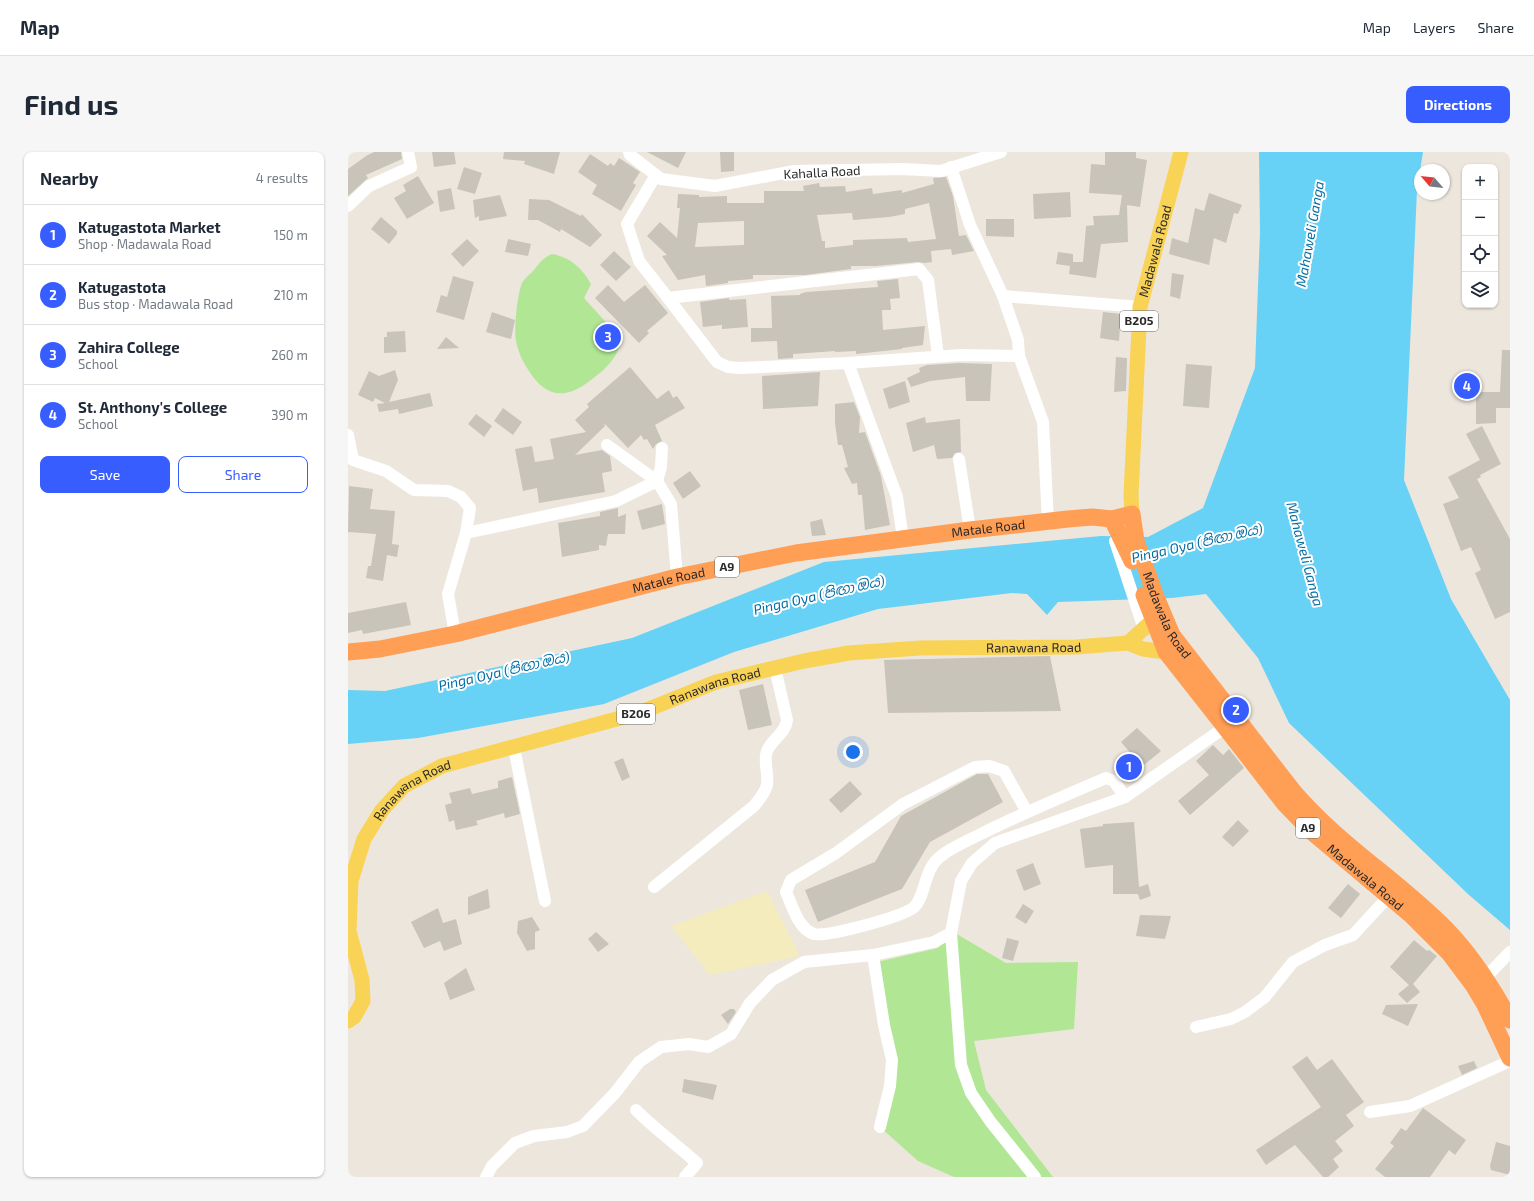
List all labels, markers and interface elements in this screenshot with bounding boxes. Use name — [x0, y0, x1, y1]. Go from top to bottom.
text: Map — [20, 16, 60, 39]
text: Map — [1363, 19, 1391, 36]
text: Layers — [1413, 19, 1455, 36]
text: Share — [1477, 19, 1514, 36]
button: Directions — [1406, 86, 1510, 123]
text: Find us — [24, 87, 118, 121]
street label: Kahalla Road — [783, 162, 861, 182]
north arrow — [1414, 164, 1450, 200]
map controls — [1462, 164, 1498, 308]
button: + — [1462, 164, 1498, 200]
text: Nearby — [40, 168, 98, 188]
text: 4 results — [256, 170, 308, 186]
water label: Mahaweli Ganga — [1292, 180, 1327, 288]
button: − — [1462, 200, 1498, 236]
street label: Madawala Road — [1135, 203, 1175, 299]
text: Katugastota Market — [78, 218, 221, 236]
text: 1 — [50, 227, 56, 243]
text: 150 m — [274, 227, 308, 243]
text: Shop · Madawala Road — [78, 236, 211, 252]
button: locate — [1462, 236, 1498, 272]
button: layers — [1462, 272, 1498, 308]
text: Katugastota — [78, 278, 166, 296]
text: 2 — [49, 287, 57, 303]
text: 210 m — [273, 287, 308, 303]
text: Bus stop · Madawala Road — [78, 296, 233, 312]
road number: B205 — [1120, 311, 1158, 331]
pin: 3 — [595, 322, 621, 352]
text: Zahira College — [78, 338, 180, 356]
text: 3 — [49, 347, 57, 363]
text: 260 m — [271, 347, 308, 363]
text: School — [78, 356, 118, 372]
pin: 4 — [1454, 371, 1480, 401]
text: St. Anthony's College — [78, 398, 227, 416]
text: 4 — [49, 407, 57, 423]
text: 390 m — [271, 407, 308, 423]
text: School — [78, 416, 118, 432]
button: Save — [40, 456, 170, 493]
button: Share — [178, 456, 308, 493]
water label: Mahaweli Ganga — [1283, 500, 1328, 608]
street label: Matale Road — [950, 516, 1026, 540]
water label: Pinga Oya (පිඟා ඔය) — [1130, 519, 1264, 566]
road number: A9 — [715, 557, 739, 577]
street label: Matale Road — [630, 564, 706, 596]
street label: Madawala Road — [1140, 570, 1195, 661]
water label: Pinga Oya (පිඟා ඔය) — [752, 571, 886, 618]
street label: Ranawana Road — [986, 639, 1082, 656]
water label: Pinga Oya (පිඟා ඔය) — [437, 647, 571, 694]
street label: Ranawana Road — [667, 664, 762, 708]
pin: 2 — [1223, 695, 1249, 725]
road number: B206 — [617, 704, 655, 724]
your location — [843, 742, 863, 762]
pin: 1 — [1116, 752, 1142, 782]
street label: Ranawana Road — [369, 756, 453, 824]
road number: A9 — [1296, 818, 1320, 838]
street label: Madawala Road — [1324, 840, 1407, 914]

